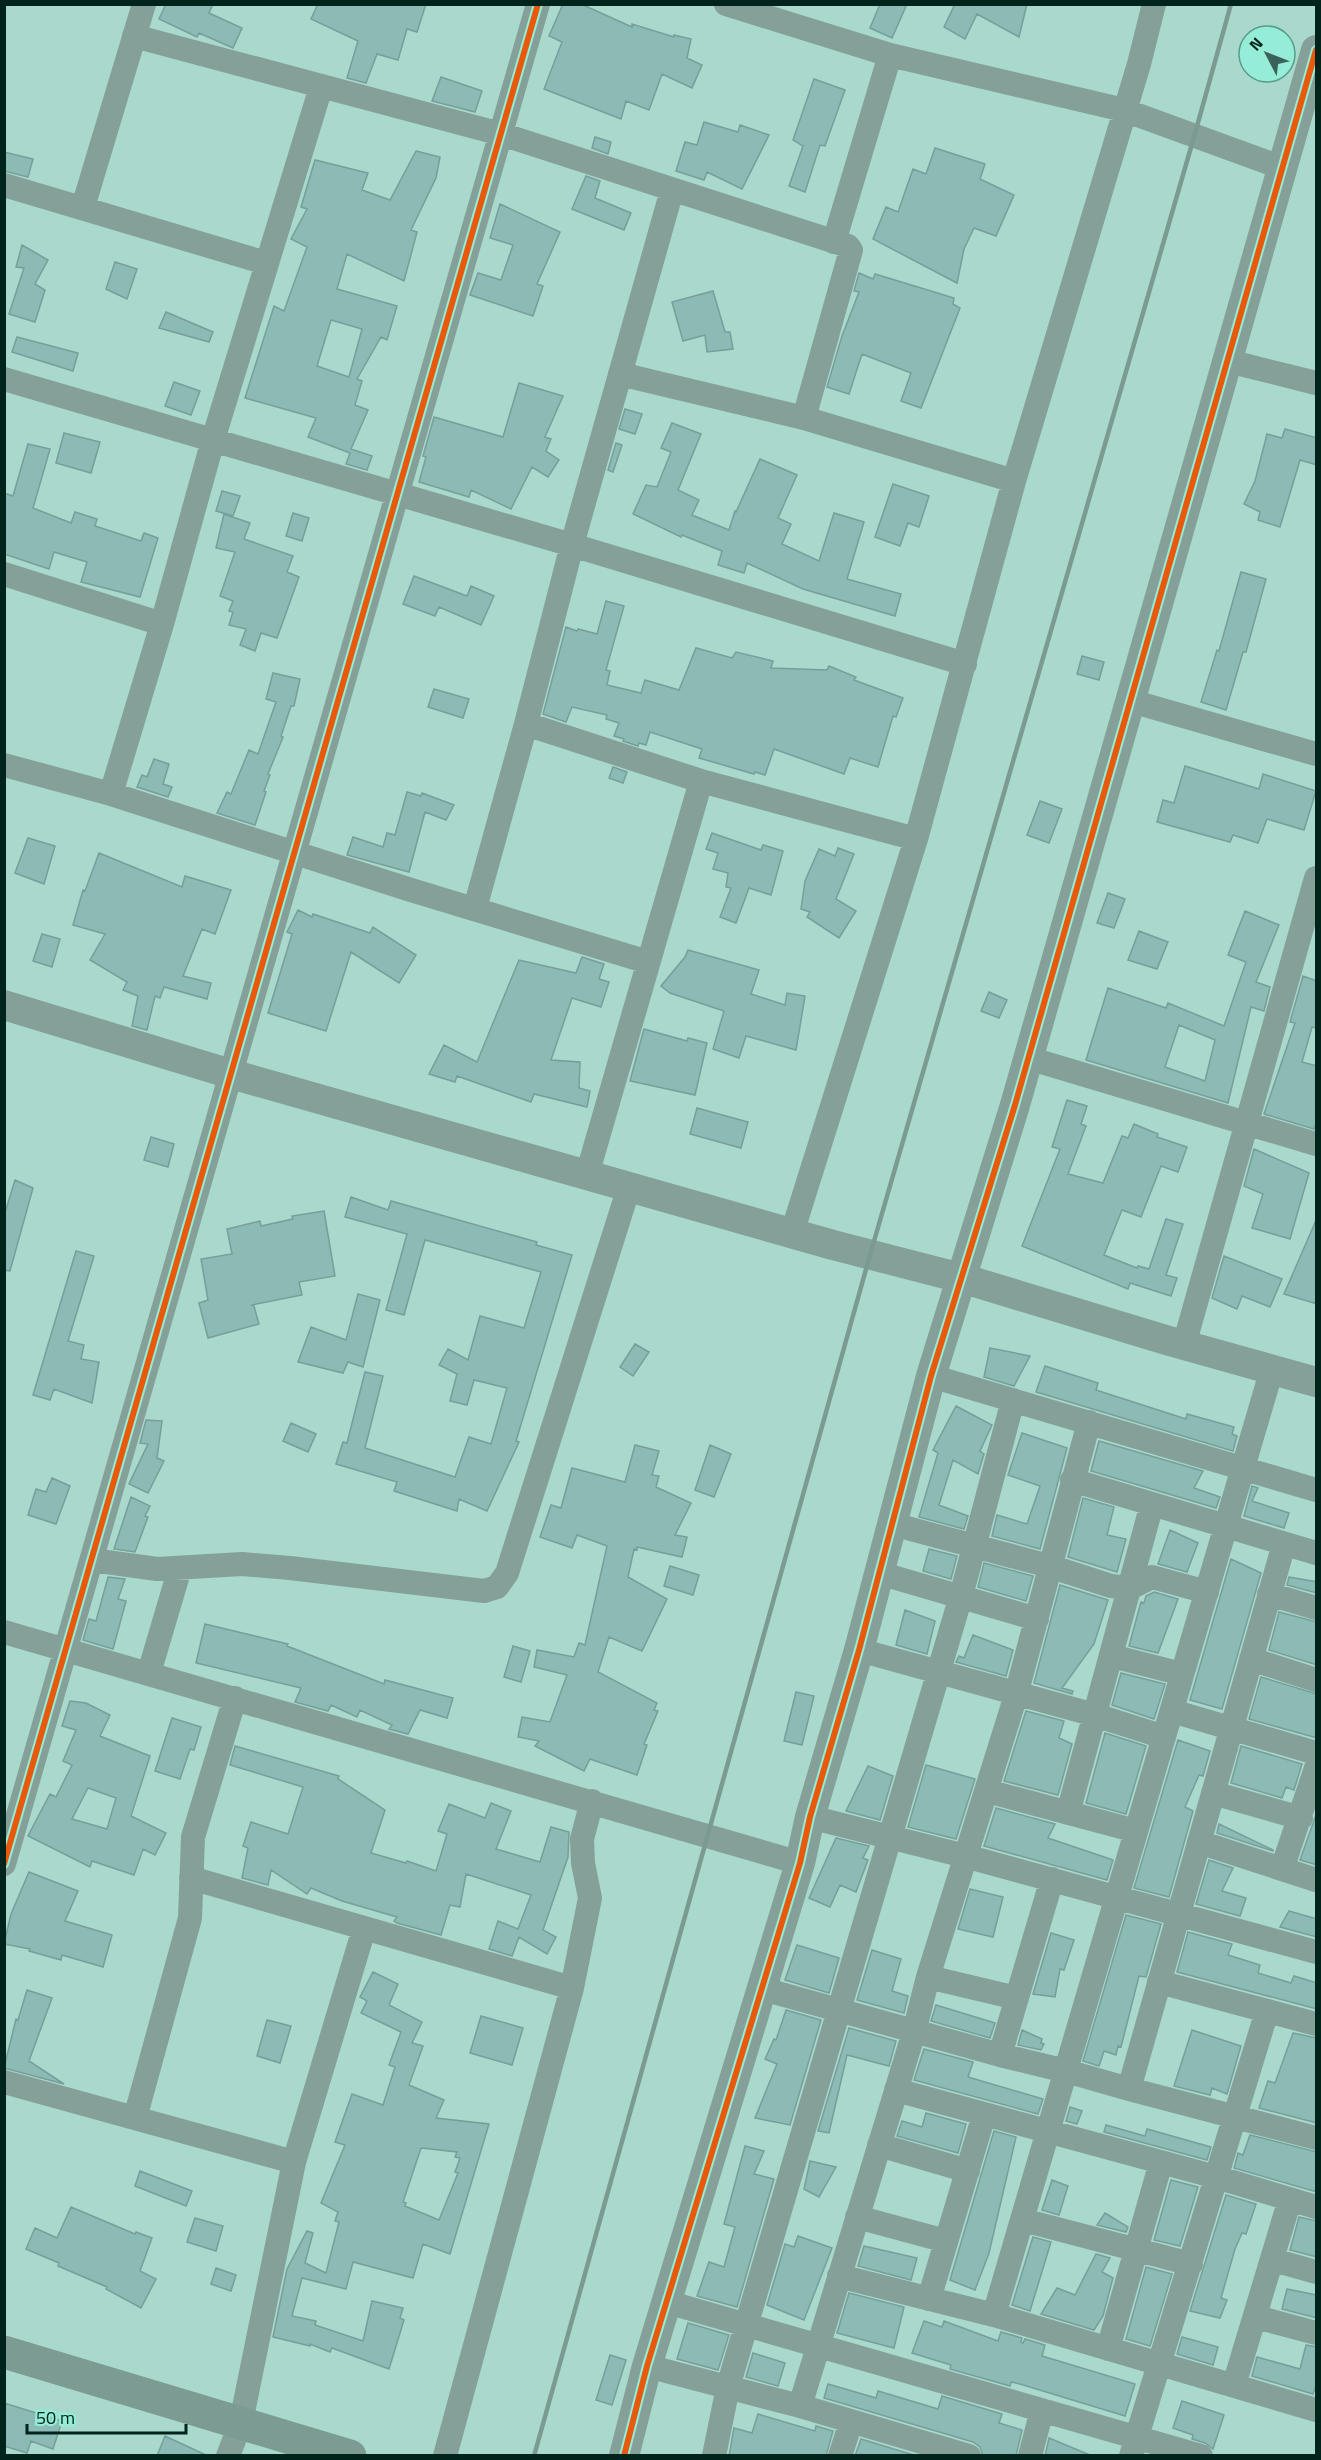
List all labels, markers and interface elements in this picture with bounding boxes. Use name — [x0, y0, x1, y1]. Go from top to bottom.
north arrow — [1237, 24, 1297, 84]
text: N — [1243, 32, 1268, 56]
scale bar — [27, 2397, 186, 2435]
text: 50 m — [36, 2404, 75, 2431]

